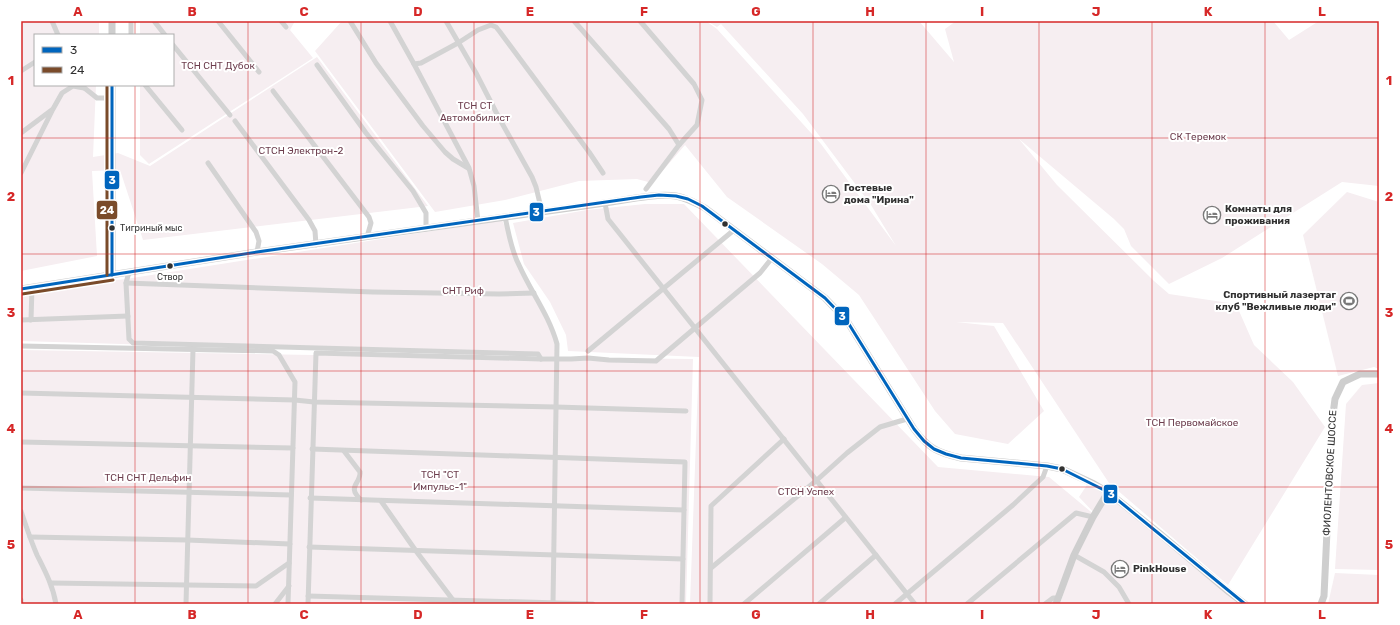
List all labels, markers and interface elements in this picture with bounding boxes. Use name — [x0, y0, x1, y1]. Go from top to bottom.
text: A — [73, 4, 83, 19]
text: B — [187, 4, 197, 19]
text: C — [299, 4, 309, 19]
text: D — [413, 4, 423, 19]
text: E — [526, 4, 534, 19]
text: F — [640, 4, 648, 19]
text: G — [751, 4, 761, 19]
text: H — [865, 4, 875, 19]
text: I — [980, 4, 984, 19]
text: J — [1092, 4, 1100, 19]
text: K — [1204, 4, 1213, 19]
text: L — [1318, 4, 1326, 19]
legend — [34, 34, 174, 86]
text: 3 — [70, 43, 77, 57]
park label: ТСН СНТ Дубок — [181, 60, 255, 72]
text: 24 — [70, 63, 85, 77]
text: 1 — [8, 73, 14, 88]
text: 1 — [1386, 73, 1392, 88]
park label: ТСН СТ Автомобилист — [440, 100, 510, 124]
park label: СК Теремок — [1170, 131, 1227, 143]
park label: СТСН Электрон-2 — [259, 145, 344, 157]
line badge: 3 — [104, 170, 120, 190]
text: 3 — [108, 174, 116, 187]
place label: Гостевые дома "Ирина" — [844, 182, 914, 206]
hotel icon: Гостевые дома "Ирина" — [821, 184, 841, 204]
text: 2 — [7, 189, 15, 204]
text: 2 — [1385, 189, 1393, 204]
line badge: 24 — [96, 200, 118, 220]
line badge: 3 — [529, 202, 544, 222]
place label: Комнаты для проживания — [1225, 203, 1292, 227]
text: 24 — [100, 204, 115, 217]
hotel icon: Комнаты для проживания — [1202, 205, 1222, 225]
text: 3 — [532, 206, 540, 219]
unlabelled marker — [720, 219, 730, 229]
marker: Тигриный мыс — [107, 223, 117, 233]
place label: Тигриный мыс — [120, 223, 182, 233]
marker: Створ — [165, 261, 175, 271]
place label: Створ — [157, 272, 183, 282]
park label: СНТ Риф — [442, 285, 484, 297]
place label: Спортивный лазертаг клуб "Вежливые люди" — [1215, 289, 1336, 313]
sports icon: Спортивный лазертаг клуб "Вежливые люди" — [1339, 291, 1359, 311]
text: 3 — [7, 305, 16, 320]
text: 3 — [1385, 305, 1394, 320]
line badge: 3 — [834, 306, 850, 326]
text: 3 — [838, 310, 846, 323]
street label: ФИОЛЕНТОВСКОЕ ШОССЕ — [1321, 410, 1339, 536]
park label: ТСН Первомайское — [1146, 417, 1239, 429]
text: 4 — [7, 421, 16, 436]
text: 4 — [1385, 421, 1394, 436]
unlabelled marker — [1057, 464, 1067, 474]
park label: ТСН "СТ Импульс-1" — [413, 469, 467, 493]
park label: ТСН СНТ Дельфин — [105, 472, 191, 484]
line badge: 3 — [1103, 484, 1118, 504]
park label: СТСН Успех — [778, 486, 835, 498]
text: 3 — [1107, 488, 1115, 501]
text: 5 — [7, 537, 15, 552]
text: 5 — [1385, 537, 1393, 552]
hotel icon: PinkHouse — [1110, 559, 1130, 579]
place label: PinkHouse — [1133, 563, 1186, 575]
text: A — [73, 607, 83, 622]
text: B — [187, 607, 197, 622]
text: C — [299, 607, 309, 622]
text: D — [413, 607, 423, 622]
text: E — [526, 607, 534, 622]
text: F — [640, 607, 648, 622]
text: G — [751, 607, 761, 622]
text: H — [865, 607, 875, 622]
text: I — [980, 607, 984, 622]
text: J — [1092, 607, 1100, 622]
text: K — [1204, 607, 1213, 622]
text: L — [1318, 607, 1326, 622]

